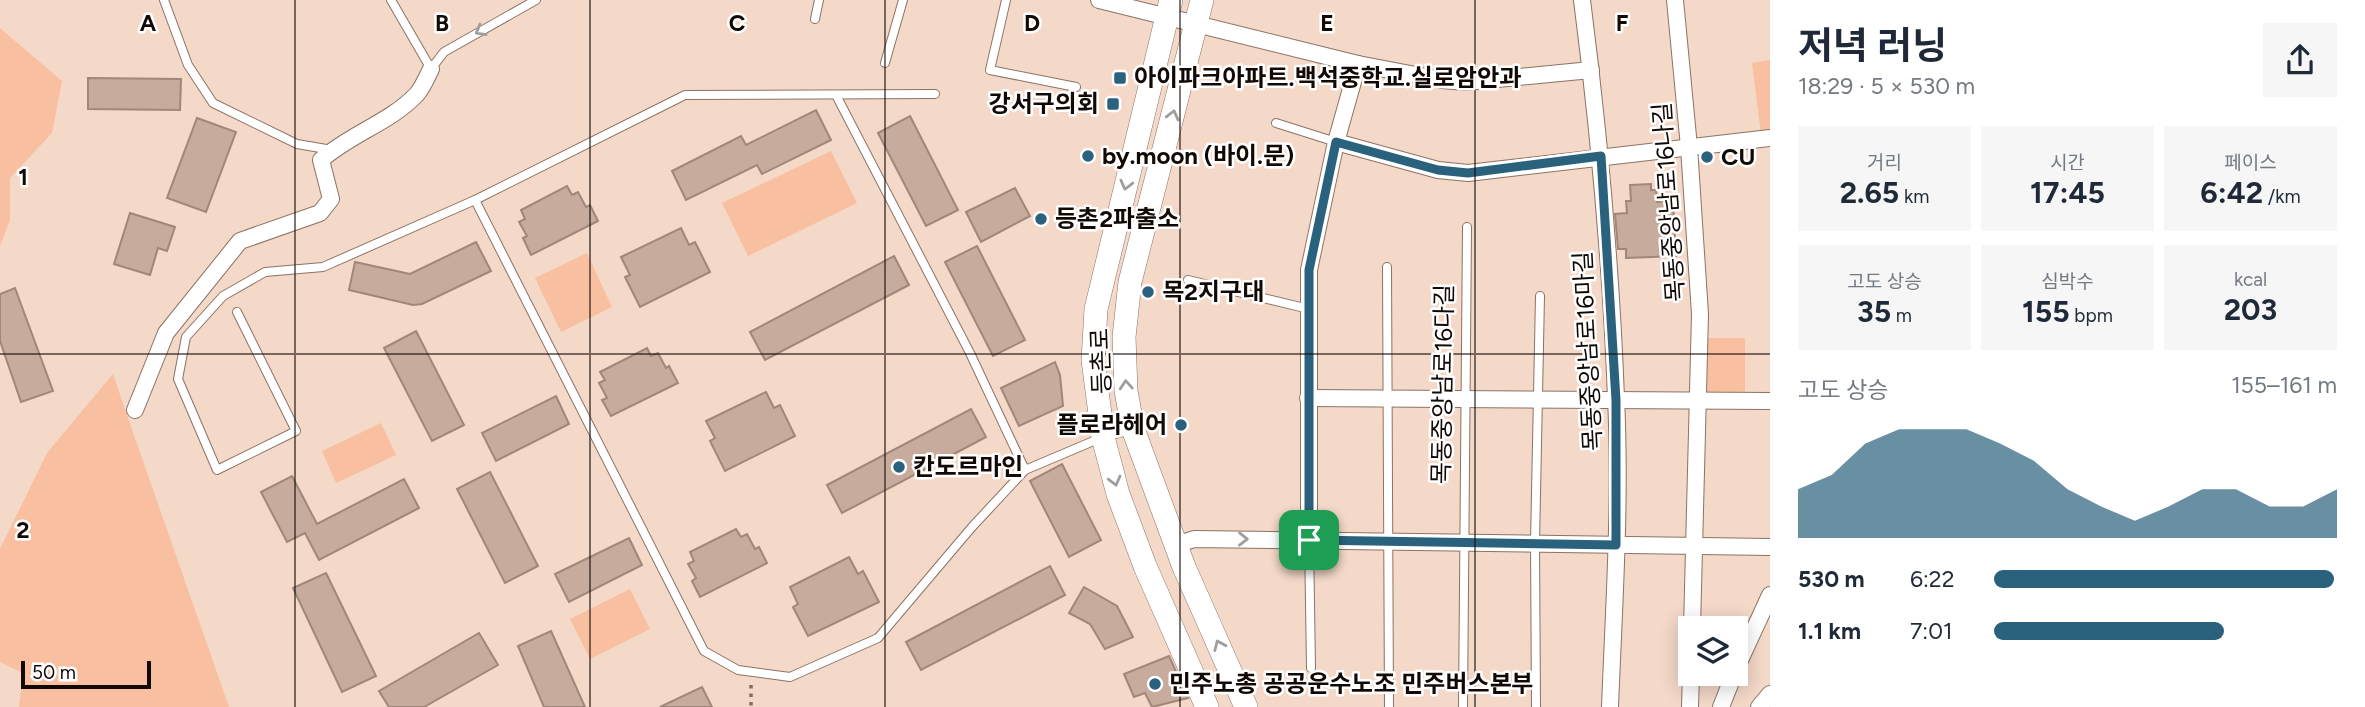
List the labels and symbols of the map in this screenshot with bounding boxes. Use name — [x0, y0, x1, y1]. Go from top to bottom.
text: A — [140, 9, 157, 37]
text: B — [435, 9, 449, 37]
text: C — [729, 9, 746, 37]
text: D — [1024, 9, 1040, 37]
text: E — [1320, 9, 1334, 37]
text: F — [1616, 9, 1629, 37]
one-way arrow — [475, 23, 488, 36]
place label: 아이파크아파트.백석중학교.실로암안과 — [1134, 63, 1521, 92]
marker: 아이파크아파트.백석중학교.실로암안과 — [1112, 70, 1128, 86]
place label: 강서구의회 — [989, 89, 1099, 118]
marker: 강서구의회 — [1105, 96, 1121, 112]
street label: 목동중앙남로16나길 — [1647, 101, 1690, 303]
one-way arrow — [1165, 109, 1179, 121]
place label: by.moon (바이.문) — [1102, 141, 1294, 170]
place label: CU — [1721, 142, 1755, 171]
marker: by.moon (바이.문) — [1080, 148, 1096, 164]
marker: CU — [1699, 149, 1715, 165]
text: 1 — [18, 163, 28, 191]
one-way arrow — [1120, 179, 1134, 191]
place label: 등촌2파출소 — [1055, 204, 1179, 233]
marker: 등촌2파출소 — [1033, 211, 1049, 227]
street label: 목동중앙남로16마길 — [1568, 250, 1607, 452]
place label: 목2지구대 — [1162, 277, 1264, 306]
marker: 목2지구대 — [1140, 284, 1156, 300]
street label: 목동중앙남로16다길 — [1426, 284, 1459, 484]
street label: 등촌로 — [1085, 327, 1116, 395]
one-way arrow — [1119, 379, 1134, 390]
place label: 플로라헤어 — [1057, 410, 1167, 439]
marker: 플로라헤어 — [1173, 417, 1189, 433]
place label: 칸도르마인 — [913, 452, 1023, 481]
marker: 칸도르마인 — [891, 459, 907, 475]
one-way arrow — [1107, 474, 1121, 486]
pin — [1279, 510, 1339, 570]
text: 2 — [16, 516, 30, 544]
one-way arrow — [1238, 531, 1249, 547]
one-way arrow — [1213, 639, 1227, 652]
scale bar — [21, 658, 150, 690]
place label: 민주노총 공공운수노조 민주버스본부 — [1169, 669, 1534, 698]
marker: 민주노총 공공운수노조 민주버스본부 — [1147, 676, 1163, 692]

